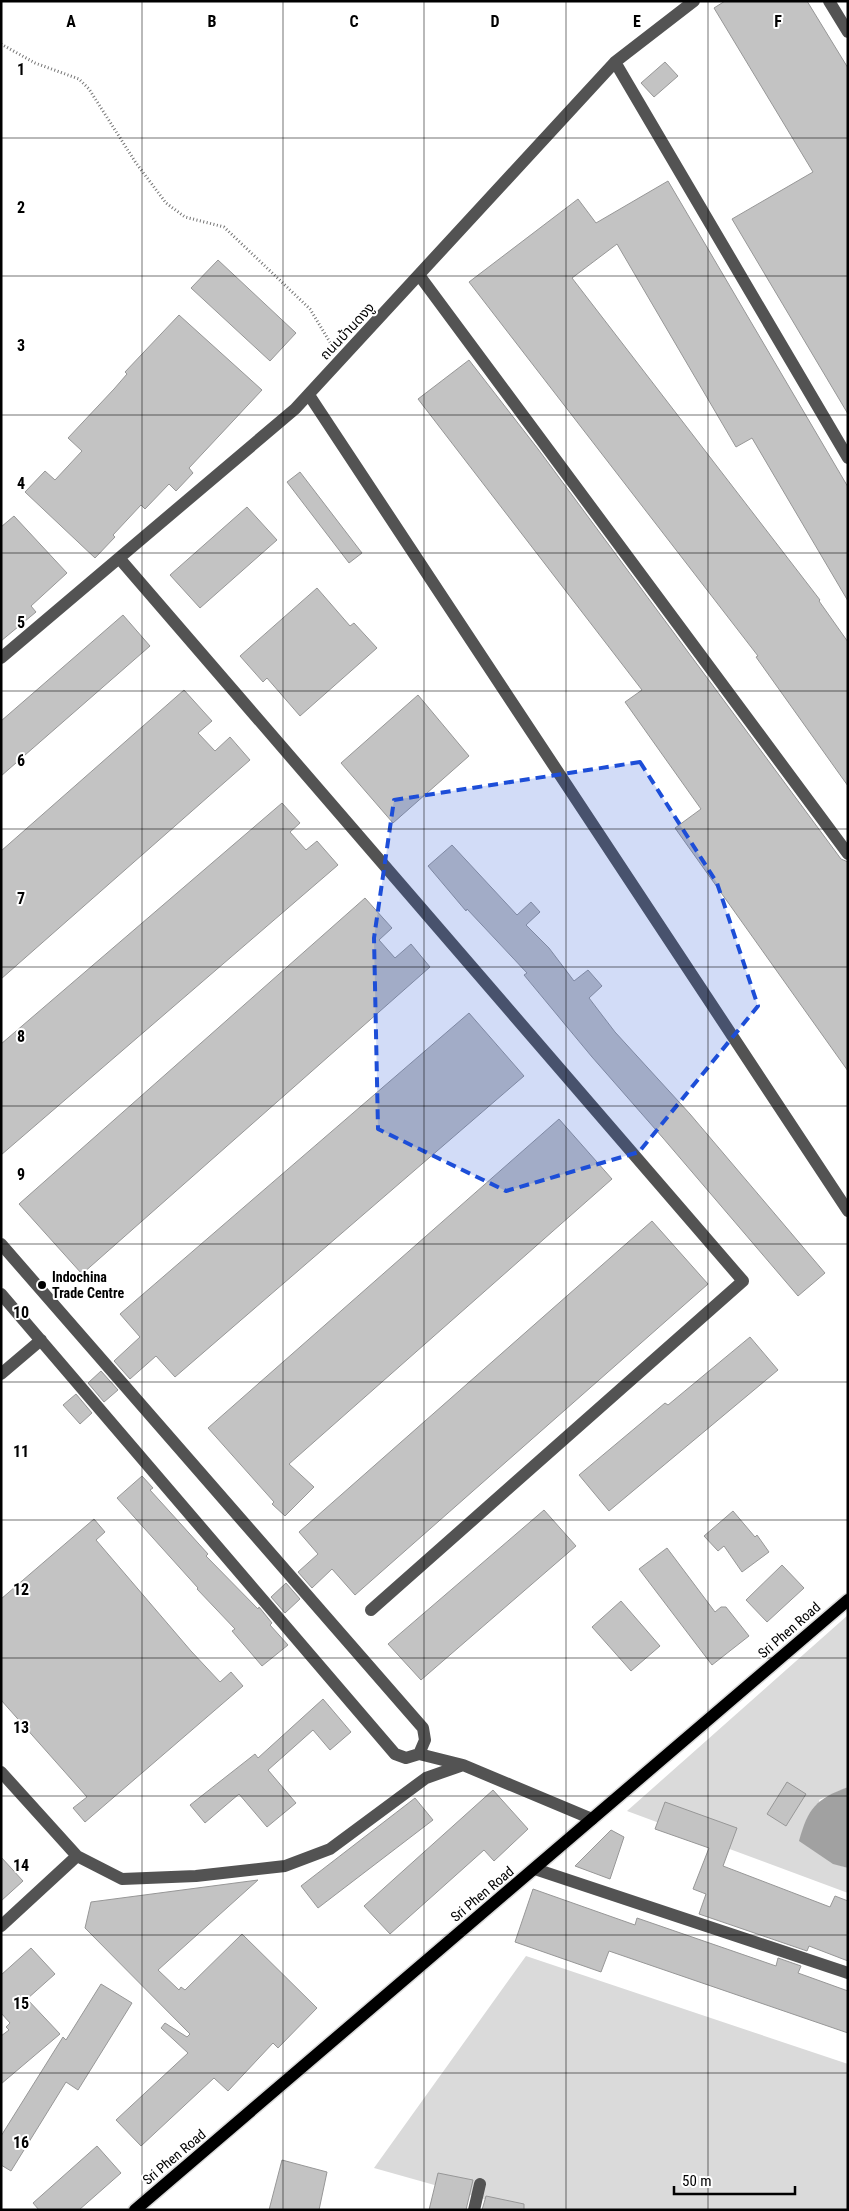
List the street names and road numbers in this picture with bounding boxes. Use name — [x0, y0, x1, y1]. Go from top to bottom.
street label: ถนนบ้านดงงู — [317, 299, 378, 363]
street label: Sri Phen Road — [755, 1599, 823, 1661]
street label: Sri Phen Road — [447, 1863, 517, 1925]
street label: Sri Phen Road — [139, 2126, 209, 2188]

